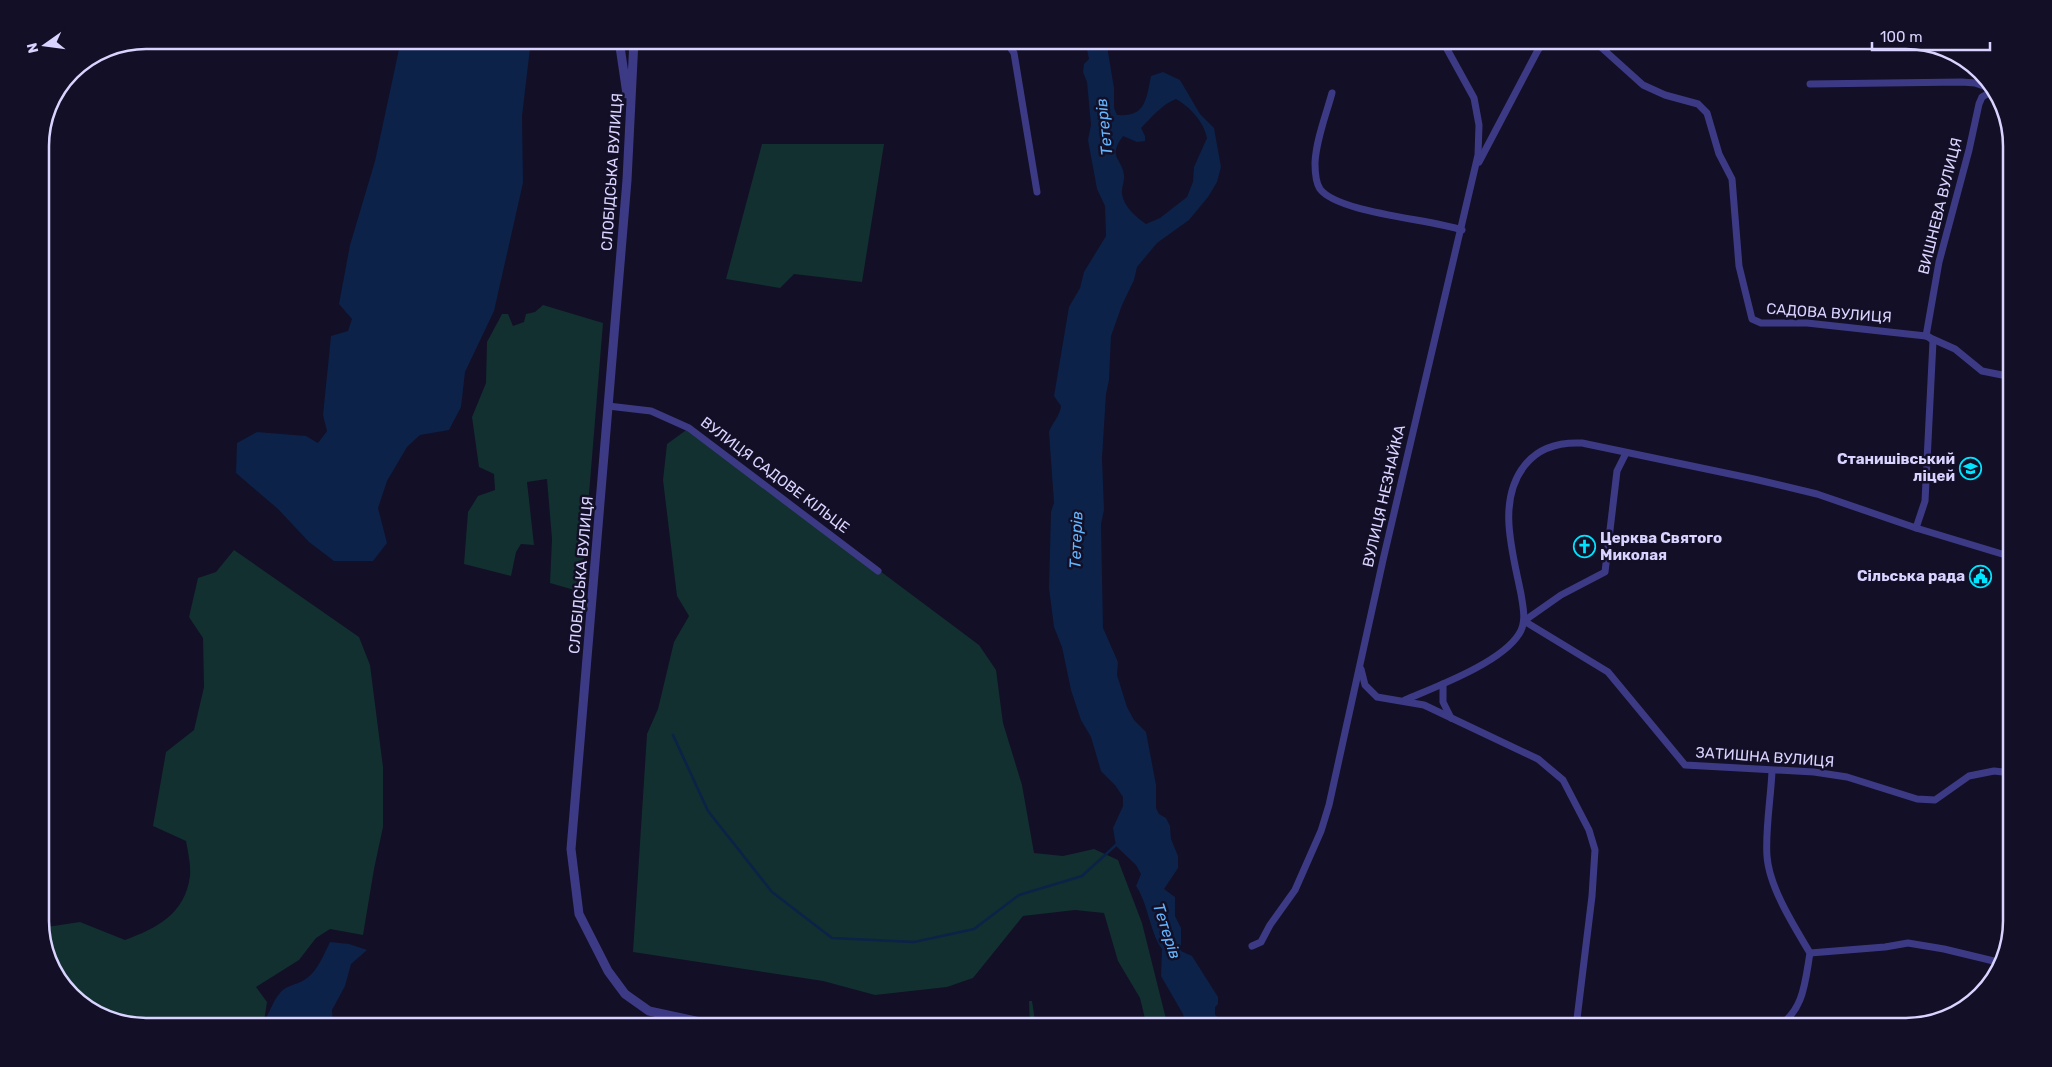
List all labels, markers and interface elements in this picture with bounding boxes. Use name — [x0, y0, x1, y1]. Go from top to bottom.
north arrow — [20, 20, 70, 70]
scale bar — [1872, 20, 1990, 52]
text: 100 m — [1880, 28, 1922, 46]
text: N — [23, 41, 42, 55]
street label: СЛОБІДСЬКА ВУЛИЦЯ — [597, 92, 627, 252]
water label: Тетерів — [1092, 97, 1116, 157]
street label: ВИШНЕВА ВУЛИЦЯ — [1914, 136, 1966, 276]
street label: САДОВА ВУЛИЦЯ — [1766, 300, 1892, 326]
street label: ВУЛИЦЯ САДОВЕ КІЛЬЦЕ — [697, 413, 853, 537]
street label: ВУЛИЦЯ НЕЗНАЙКА — [1359, 423, 1409, 569]
place label: Станишівський ліцей — [1837, 450, 1955, 485]
school or university icon: Станишівський ліцей — [1959, 456, 1983, 480]
street label: СЛОБІДСЬКА ВУЛИЦЯ — [565, 495, 597, 655]
water label: Тетерів — [1065, 511, 1087, 569]
place label: Церква Святого Миколая — [1600, 529, 1722, 564]
church icon: Церква Святого Миколая — [1572, 535, 1596, 559]
public building icon: Сільська рада — [1969, 564, 1993, 588]
place label: Сільська рада — [1857, 567, 1965, 585]
street label: ЗАТИШНА ВУЛИЦЯ — [1695, 743, 1835, 771]
water label: Тетерів — [1149, 901, 1185, 961]

